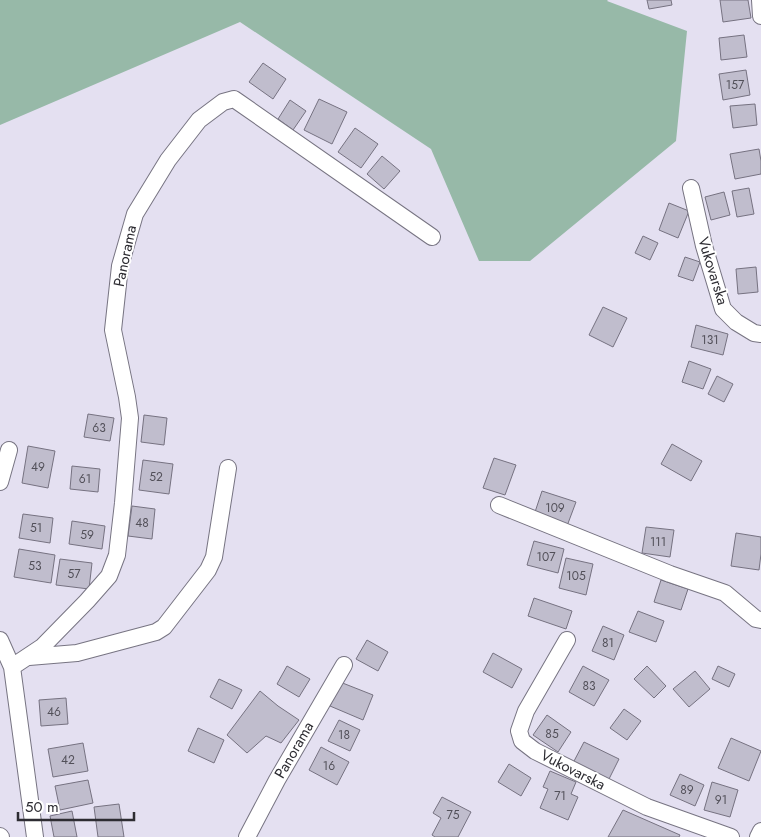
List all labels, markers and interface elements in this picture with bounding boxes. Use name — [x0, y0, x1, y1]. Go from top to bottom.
house number: 157 — [726, 76, 745, 94]
street label: Panorama — [108, 223, 142, 289]
street label: Vukovarska — [692, 234, 734, 308]
house number: 131 — [701, 331, 719, 349]
house number: 63 — [92, 419, 106, 437]
house number: 49 — [31, 458, 45, 476]
house number: 52 — [149, 468, 163, 486]
house number: 61 — [79, 470, 91, 488]
house number: 109 — [545, 499, 565, 517]
house number: 48 — [135, 514, 149, 532]
house number: 51 — [30, 519, 42, 537]
house number: 59 — [80, 526, 94, 544]
house number: 111 — [650, 533, 666, 551]
house number: 107 — [537, 548, 556, 566]
house number: 53 — [28, 557, 42, 575]
house number: 57 — [67, 565, 81, 583]
house number: 105 — [566, 567, 586, 585]
house number: 81 — [602, 634, 614, 652]
house number: 83 — [582, 677, 596, 695]
house number: 46 — [47, 703, 61, 721]
street label: Panorama — [269, 718, 319, 782]
house number: 85 — [545, 725, 559, 743]
house number: 18 — [338, 726, 350, 744]
street label: Vukovarska — [537, 744, 609, 796]
house number: 42 — [61, 751, 75, 769]
house number: 16 — [323, 757, 335, 775]
house number: 89 — [680, 781, 694, 799]
house number: 71 — [554, 787, 566, 805]
scale bar — [18, 790, 134, 822]
house number: 91 — [715, 791, 727, 809]
text: 50 m — [25, 796, 59, 818]
house number: 75 — [446, 806, 460, 824]

